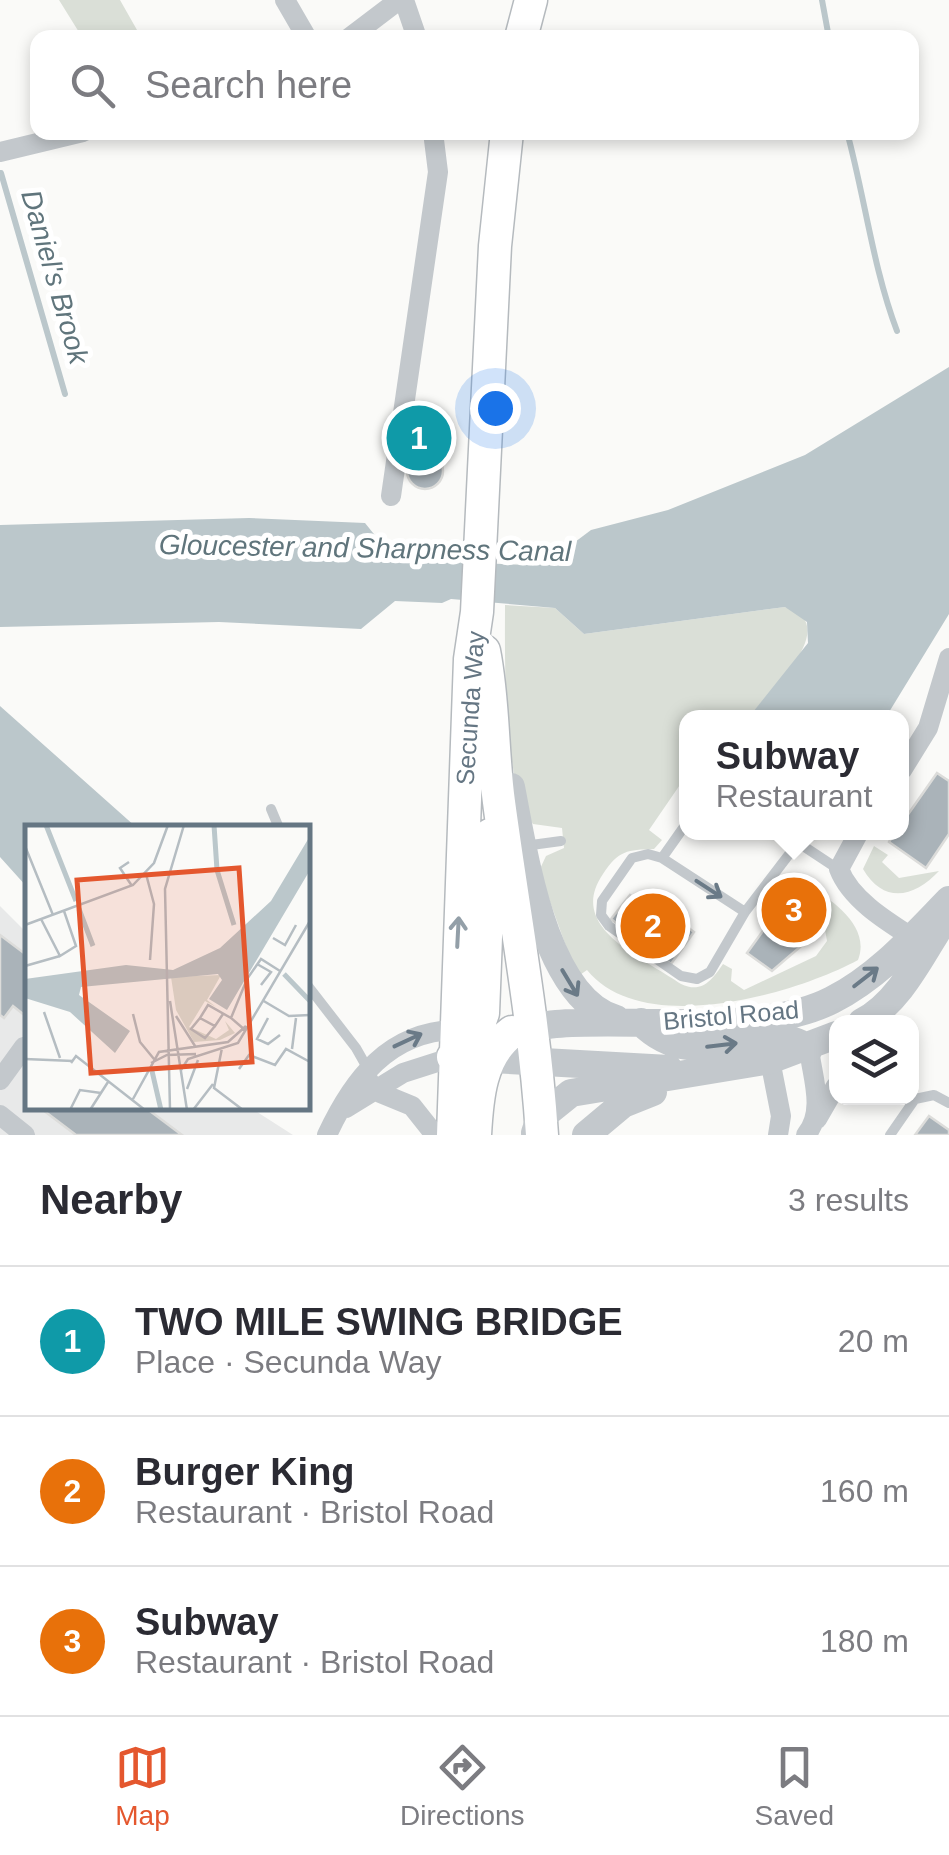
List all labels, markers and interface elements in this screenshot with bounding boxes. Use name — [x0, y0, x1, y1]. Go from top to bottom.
search box — [30, 30, 919, 140]
icon: search — [65, 58, 120, 113]
text: Search here — [145, 64, 352, 106]
water label: Daniel's Brook — [15, 186, 95, 370]
your location — [470, 383, 521, 434]
pin: 1 — [386, 400, 452, 476]
water label: Gloucester and Sharpness Canal — [159, 529, 572, 567]
street label: Secunda Way — [451, 629, 489, 786]
popup — [679, 710, 909, 840]
text: Subway — [716, 735, 859, 777]
text: Restaurant — [716, 778, 872, 814]
inset map — [25, 825, 310, 1110]
pin: 3 — [762, 872, 826, 948]
one-way arrow — [694, 879, 722, 900]
pin: 2 — [620, 888, 686, 964]
one-way arrow — [449, 917, 468, 949]
one-way arrow — [852, 967, 879, 988]
one-way arrow — [560, 968, 580, 997]
street label: Bristol Road — [662, 995, 800, 1035]
map controls — [829, 1015, 919, 1105]
button: layers — [829, 1015, 919, 1105]
one-way arrow — [392, 1029, 422, 1048]
one-way arrow — [706, 1035, 738, 1054]
text: Nearby — [40, 1176, 182, 1223]
text: 3 results — [788, 1182, 909, 1218]
text: TWO MILE SWING BRIDGE — [135, 1301, 623, 1343]
text: 1 — [64, 1323, 81, 1359]
text: 20 m — [838, 1323, 909, 1359]
text: Place · Secunda Way — [135, 1344, 442, 1380]
text: Burger King — [135, 1451, 355, 1493]
text: 2 — [64, 1473, 81, 1509]
text: 160 m — [820, 1473, 909, 1509]
text: Restaurant · Bristol Road — [135, 1494, 494, 1530]
text: Subway — [135, 1601, 279, 1643]
text: 3 — [64, 1623, 81, 1659]
text: 180 m — [820, 1623, 909, 1659]
text: Restaurant · Bristol Road — [135, 1644, 494, 1680]
tab: Map — [115, 1740, 170, 1832]
tab: Directions — [400, 1740, 525, 1832]
tab: Saved — [755, 1740, 834, 1832]

